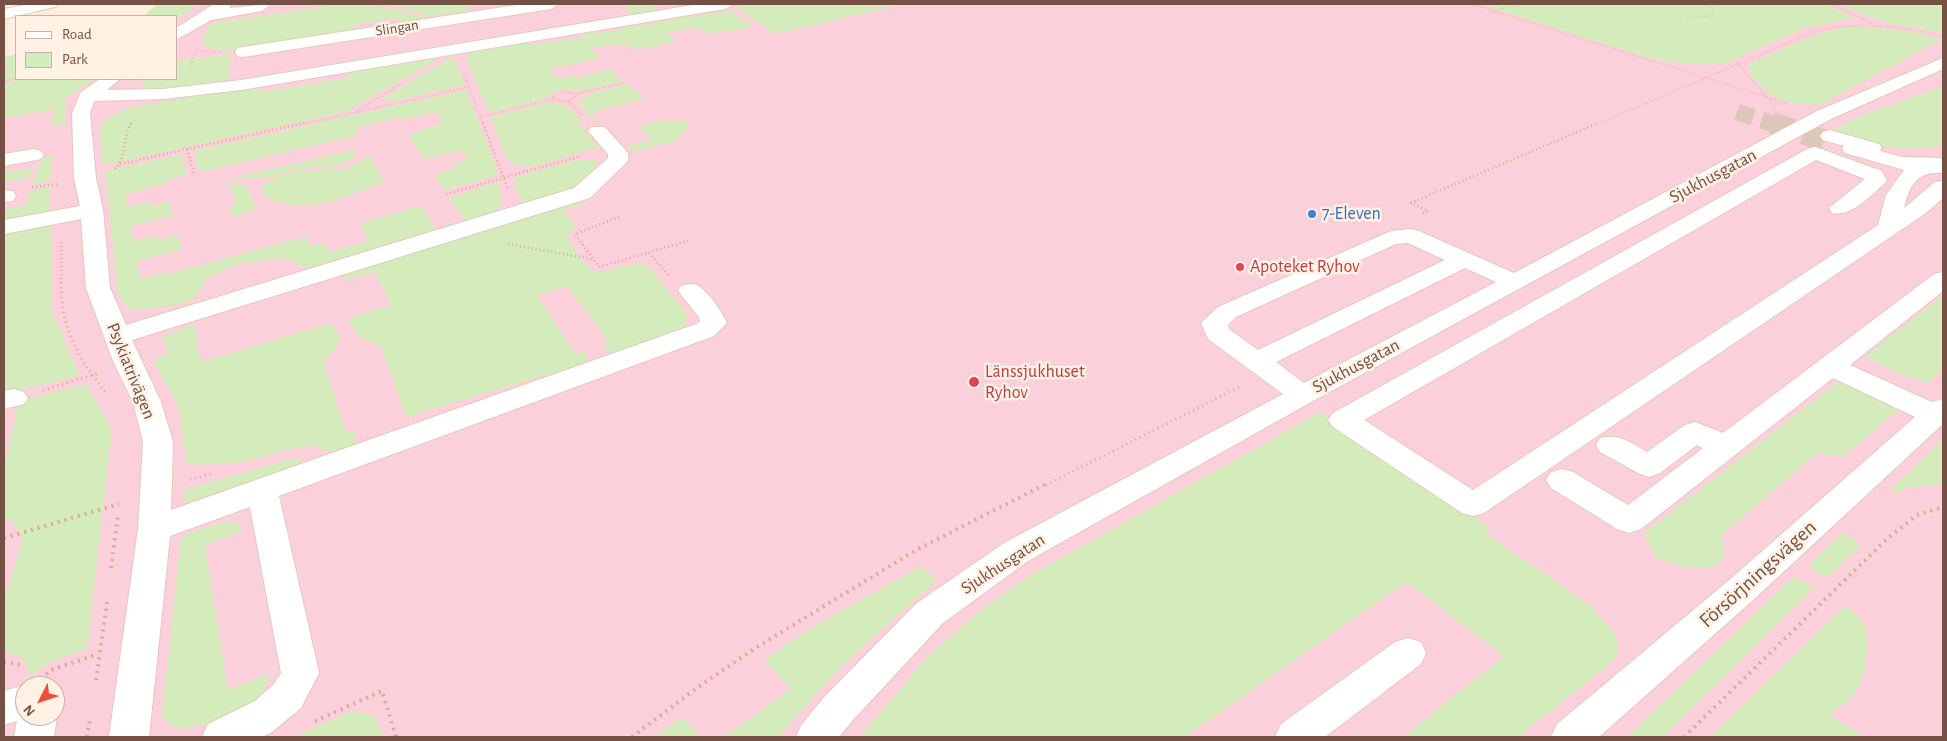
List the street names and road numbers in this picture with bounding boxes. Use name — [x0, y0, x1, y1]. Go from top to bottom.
street label: Slingan — [374, 16, 420, 40]
street label: Sjukhusgatan — [1666, 144, 1760, 208]
street label: Psykiatrivägen — [102, 320, 160, 422]
street label: Sjukhusgatan — [1309, 334, 1403, 398]
street label: Försörjningsvägen — [1694, 515, 1822, 633]
street label: Sjukhusgatan — [957, 529, 1049, 599]

